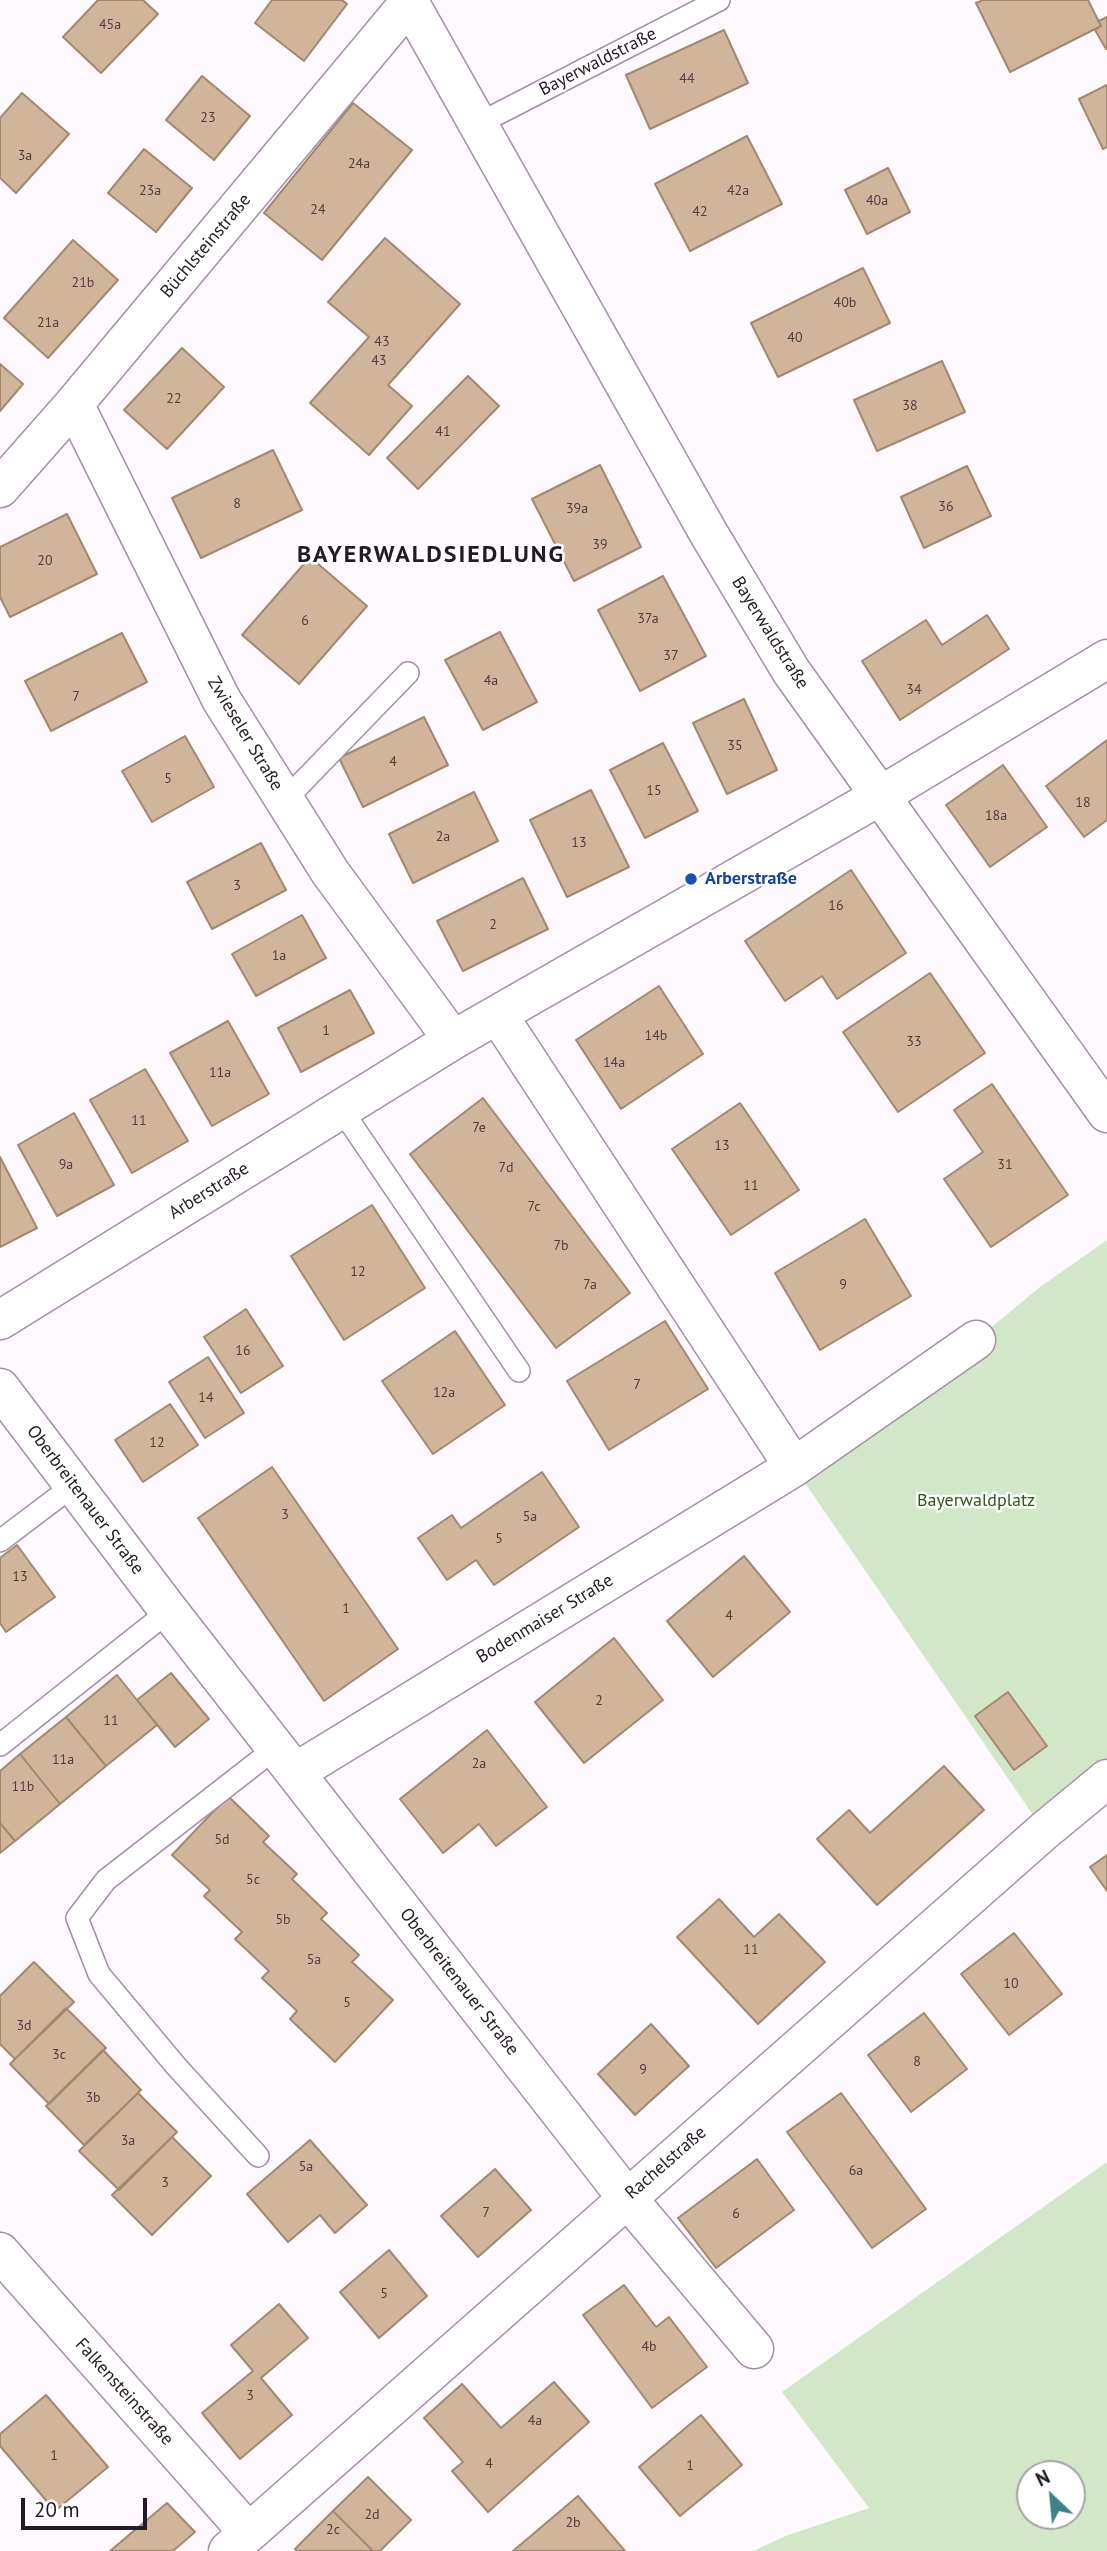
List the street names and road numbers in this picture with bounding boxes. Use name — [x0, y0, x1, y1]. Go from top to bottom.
street label: Bayerwaldstraße — [536, 23, 660, 101]
street label: Büchlsteinstraße — [156, 190, 256, 302]
street label: Bayerwaldstraße — [727, 573, 813, 693]
street label: Zwieseler Straße — [203, 673, 287, 795]
street label: Arberstraße — [165, 1158, 253, 1224]
street label: Oberbreitenauer Straße — [22, 1421, 148, 1579]
street label: Bodenmaiser Straße — [473, 1570, 617, 1668]
street label: Oberbreitenauer Straße — [395, 1904, 523, 2060]
street label: Rachelstraße — [621, 2122, 711, 2204]
street label: Falkensteinstraße — [70, 2334, 178, 2450]

